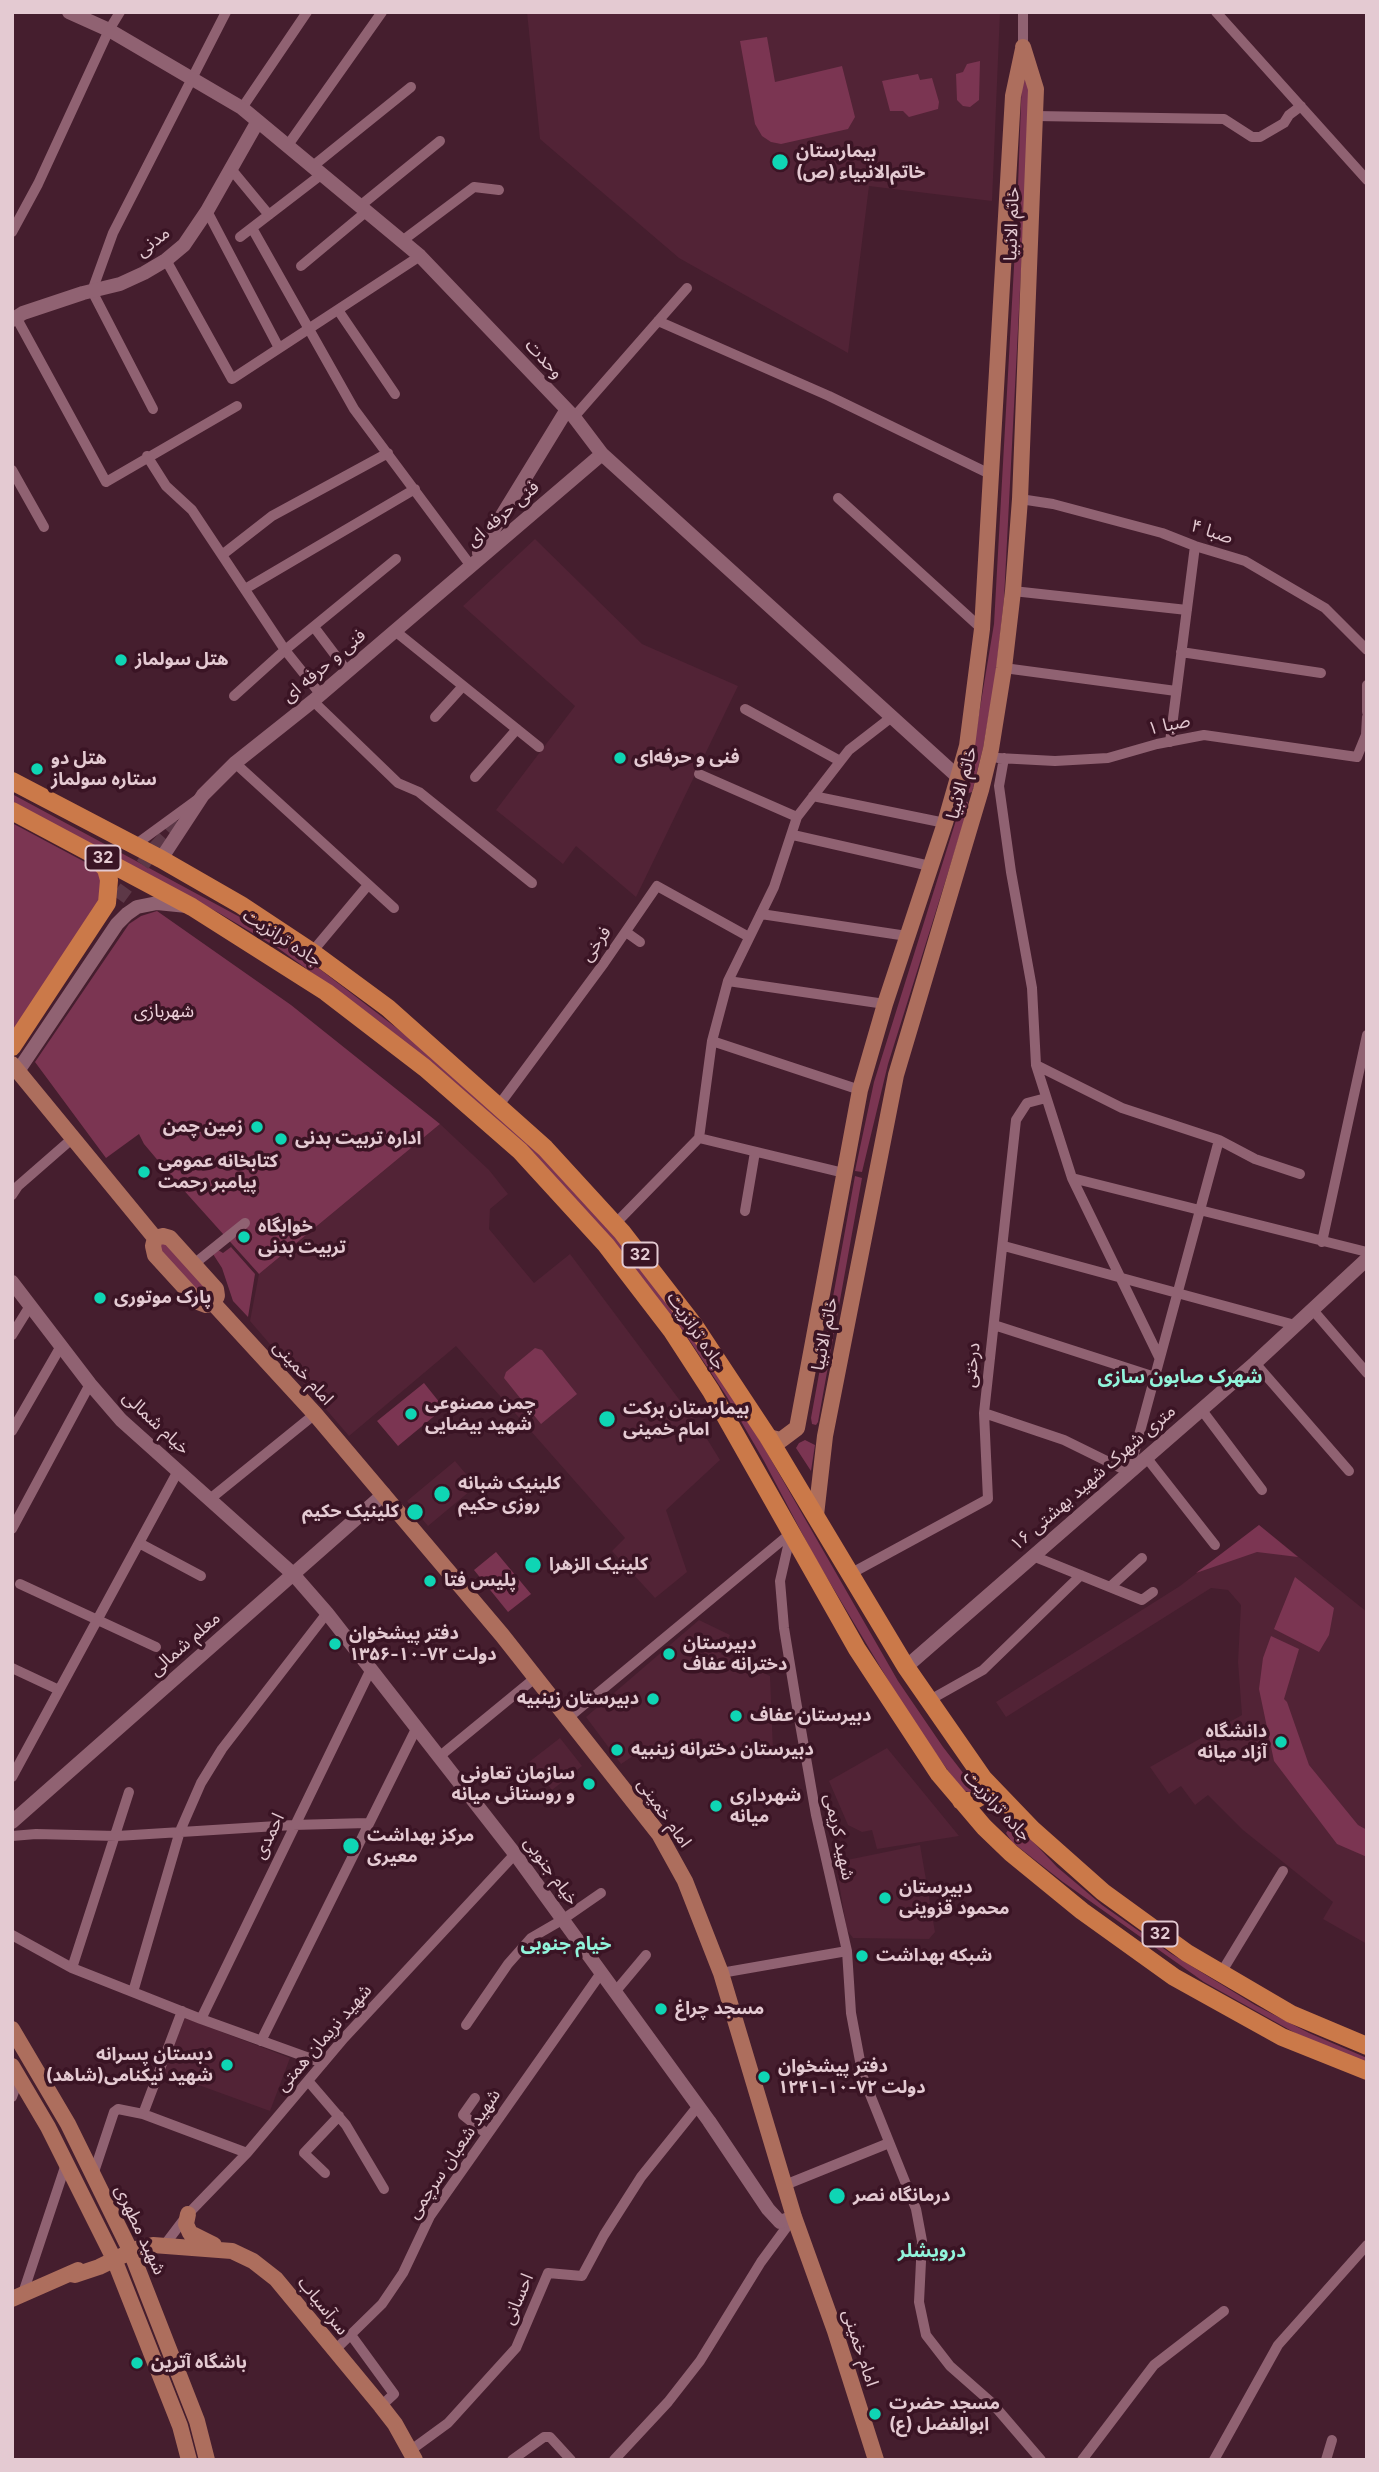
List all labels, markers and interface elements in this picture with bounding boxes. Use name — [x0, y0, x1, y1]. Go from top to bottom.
place label: بیمارستان خاتم‌الانبیاء (ص) — [796, 141, 925, 184]
marker: بیمارستان خاتم‌الانبیاء (ص) — [770, 152, 790, 172]
street label: خاتم الانبیا — [1000, 187, 1024, 261]
street label: مدنی — [132, 222, 174, 262]
street label: وحدت — [520, 335, 568, 383]
street label: فنی حرفه ای — [462, 476, 544, 552]
street label: صبا ۴ — [1188, 515, 1236, 549]
street label: فنی و حرفه ای — [278, 625, 370, 707]
place label: هتل سولماز — [135, 649, 229, 671]
marker: هتل سولماز — [113, 652, 129, 668]
street label: صبا ۱ — [1146, 710, 1192, 740]
street label: خاتم الانبیا — [942, 744, 982, 822]
place label: فنی و حرفه‌ای — [634, 747, 740, 769]
place label: هتل دو ستاره سولماز — [51, 748, 157, 790]
marker: فنی و حرفه‌ای — [612, 750, 628, 766]
marker: هتل دو ستاره سولماز — [29, 761, 45, 777]
road number: 32 — [86, 846, 120, 870]
street label: جاده ترانزیت — [239, 905, 325, 971]
street label: فرخی — [576, 922, 616, 966]
park label: شهربازی — [134, 1001, 194, 1023]
place label: زمین چمن — [163, 1116, 243, 1138]
marker: زمین چمن — [249, 1119, 265, 1135]
place label: اداره تربیت بدنی — [295, 1128, 422, 1150]
marker: اداره تربیت بدنی — [273, 1131, 289, 1147]
place label: کتابخانه عمومی پیامبر رحمت — [158, 1151, 278, 1194]
marker: کتابخانه عمومی پیامبر رحمت — [136, 1164, 152, 1180]
place label: خوابگاه تربیت بدنی — [258, 1216, 346, 1258]
marker: خوابگاه تربیت بدنی — [236, 1229, 252, 1245]
road number: 32 — [622, 1242, 658, 1268]
place label: پارک موتوری — [114, 1287, 211, 1309]
street label: جاده ترانزیت — [662, 1288, 730, 1374]
marker: پارک موتوری — [92, 1290, 108, 1306]
street label: خاتم الانبیا — [807, 1296, 843, 1372]
street label: امام خمینی — [268, 1336, 338, 1410]
street label: درختی — [959, 1341, 985, 1389]
district label: شهرک صابون سازی — [1097, 1366, 1263, 1388]
street label: خیام شمالی — [118, 1386, 194, 1460]
place label: چمن مصنوعی شهید بیضایی — [425, 1393, 536, 1436]
place label: بیمارستان برکت امام خمینی — [623, 1398, 749, 1440]
street label: ۱۶ متری شهرک شهيد بهشتی — [1006, 1400, 1180, 1556]
marker: چمن مصنوعی شهید بیضایی — [403, 1406, 419, 1422]
marker: بیمارستان برکت امام خمینی — [597, 1409, 617, 1429]
place label: کلینیک شبانه روزی حکیم — [458, 1473, 561, 1516]
marker: کلینیک شبانه روزی حکیم — [432, 1484, 452, 1504]
place label: کلینیک حکیم — [302, 1501, 399, 1523]
marker: کلینیک حکیم — [405, 1502, 425, 1522]
place label: کلینیک الزهرا — [549, 1554, 648, 1576]
marker: کلینیک الزهرا — [523, 1555, 543, 1575]
place label: پلیس فتا — [444, 1570, 516, 1592]
marker: پلیس فتا — [422, 1573, 438, 1589]
street label: معلم شمالی — [145, 1607, 225, 1681]
place label: دفتر پیشخوان دولت ۷۲-۱۰-۱۳۵۶ — [349, 1623, 497, 1666]
place label: دبیرستان دخترانه عفاف — [683, 1633, 787, 1676]
marker: دفتر پیشخوان دولت ۷۲-۱۰-۱۳۵۶ — [327, 1636, 343, 1652]
marker: دبیرستان دخترانه عفاف — [661, 1646, 677, 1662]
place label: دبیرستان زینبیه — [517, 1688, 639, 1710]
marker: دبیرستان زینبیه — [645, 1691, 661, 1707]
place label: دبیرستان عفاف — [750, 1705, 871, 1727]
marker: دبیرستان عفاف — [728, 1708, 744, 1724]
place label: دانشگاه آزاد میانه — [1197, 1721, 1267, 1764]
marker: دانشگاه آزاد میانه — [1273, 1734, 1289, 1750]
place label: دبیرستان دخترانه زینبیه — [631, 1739, 814, 1761]
marker: دبیرستان دخترانه زینبیه — [609, 1742, 625, 1758]
place label: سازمان تعاونی و روستائی میانه — [452, 1763, 575, 1806]
street label: جاده ترانزیت — [959, 1766, 1035, 1846]
street label: امام خمینی — [632, 1774, 696, 1852]
marker: سازمان تعاونی و روستائی میانه — [581, 1776, 597, 1792]
place label: شهرداری میانه — [730, 1785, 801, 1828]
street label: شهید کریمی — [819, 1792, 859, 1882]
marker: شهرداری میانه — [708, 1798, 724, 1814]
street label: احمدی — [249, 1809, 289, 1863]
place label: مرکز بهداشت معیری — [367, 1825, 474, 1868]
street label: خیام جنوبی — [519, 1832, 583, 1910]
marker: مرکز بهداشت معیری — [341, 1836, 361, 1856]
place label: دبیرستان محمود قزوینی — [899, 1877, 1009, 1920]
marker: دبیرستان محمود قزوینی — [877, 1890, 893, 1906]
road number: 32 — [1142, 1922, 1178, 1946]
district label: خیام جنوبی — [520, 1933, 612, 1955]
place label: شبکه بهداشت — [876, 1945, 992, 1967]
marker: شبکه بهداشت — [854, 1948, 870, 1964]
street label: شهید نریمان همتی — [272, 1980, 376, 2096]
place label: مسجد چراغ — [675, 1998, 764, 2020]
marker: مسجد چراغ — [653, 2001, 669, 2017]
place label: دبستان پسرانه شهید نیکنامی(شاهد) — [46, 2044, 213, 2086]
place label: دفتر پیشخوان دولت ۷۲-۱۰-۱۲۴۱ — [778, 2056, 926, 2098]
marker: دبستان پسرانه شهید نیکنامی(شاهد) — [219, 2057, 235, 2073]
marker: دفتر پیشخوان دولت ۷۲-۱۰-۱۲۴۱ — [756, 2069, 772, 2085]
street label: شهید شعبان سرچمی — [403, 2085, 505, 2223]
street label: شهید مطهری — [110, 2182, 170, 2278]
place label: درمانگاه نصر — [853, 2185, 950, 2207]
marker: درمانگاه نصر — [827, 2186, 847, 2206]
district label: درویشلر — [898, 2240, 966, 2262]
street label: احسانی — [498, 2270, 538, 2328]
street label: سرآسیاب — [293, 2272, 353, 2340]
street label: امام خمینی — [837, 2307, 883, 2389]
place label: باشگاه آترین — [151, 2352, 247, 2374]
marker: باشگاه آترین — [129, 2355, 145, 2371]
place label: مسجد حضرت ابوالفضل (ع) — [889, 2393, 1000, 2436]
marker: مسجد حضرت ابوالفضل (ع) — [867, 2406, 883, 2422]

